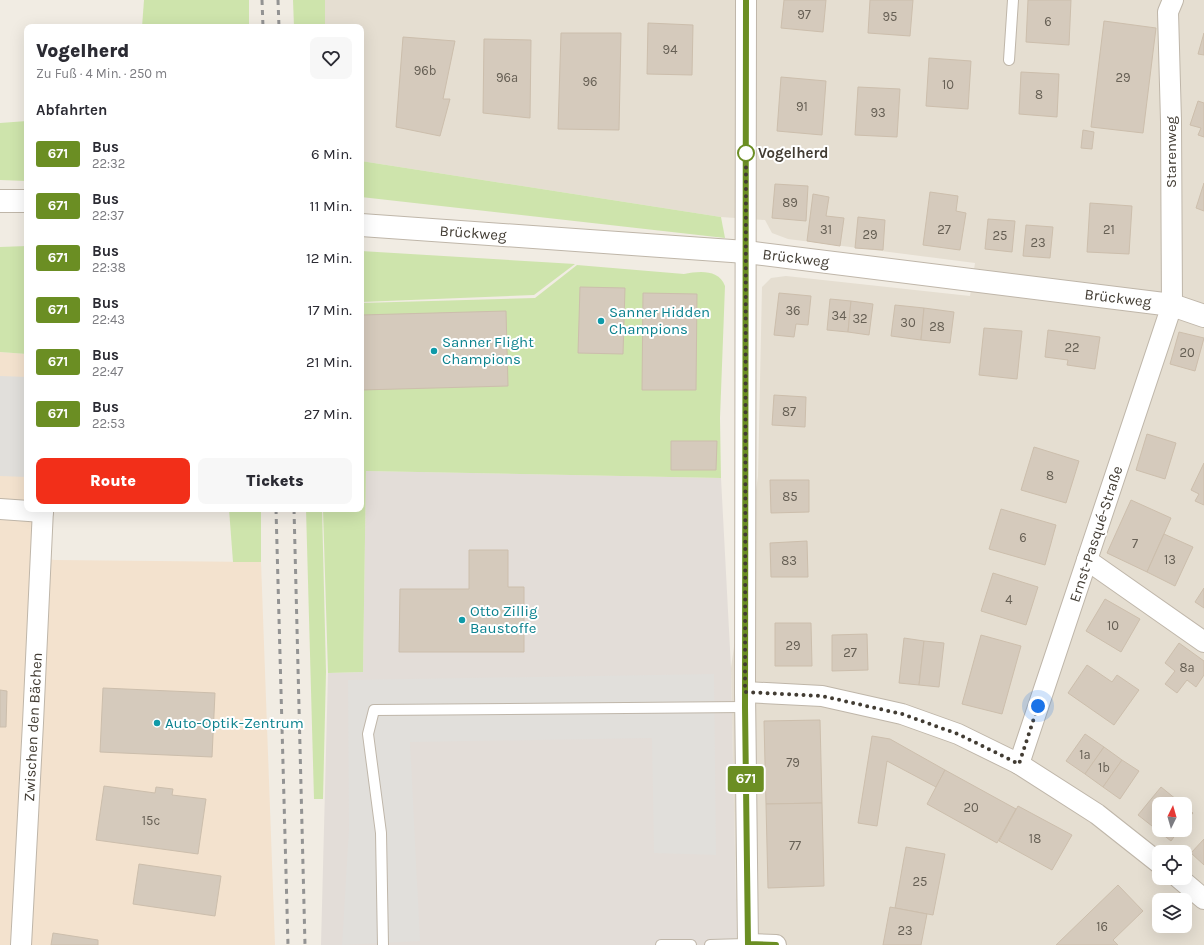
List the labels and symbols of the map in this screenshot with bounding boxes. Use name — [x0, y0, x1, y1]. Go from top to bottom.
house number: 97 — [797, 7, 811, 22]
house number: 95 — [883, 9, 897, 24]
house number: 6 — [1044, 14, 1052, 29]
house number: 94 — [663, 42, 677, 57]
house number: 96b — [414, 63, 436, 78]
house number: 96a — [496, 70, 518, 85]
house number: 29 — [1115, 70, 1131, 85]
house number: 96 — [583, 74, 597, 89]
house number: 10 — [942, 77, 954, 92]
house number: 8 — [1035, 87, 1043, 102]
house number: 91 — [796, 99, 808, 114]
house number: 93 — [870, 105, 886, 120]
street label: Starenweg — [1162, 115, 1180, 188]
marker: Vogelherd — [737, 144, 755, 162]
place label: Vogelherd — [758, 144, 829, 162]
house number: 89 — [782, 195, 798, 210]
street label: Brückweg — [439, 222, 508, 244]
house number: 31 — [820, 222, 832, 237]
house number: 27 — [937, 222, 951, 237]
house number: 21 — [1103, 222, 1115, 237]
house number: 29 — [862, 227, 878, 242]
house number: 25 — [993, 228, 1007, 243]
house number: 23 — [1030, 235, 1046, 250]
street label: Brückweg — [762, 245, 831, 271]
street label: Brückweg — [1084, 285, 1153, 311]
place label: Sanner Hidden Champions — [609, 303, 710, 338]
house number: 36 — [785, 303, 801, 318]
house number: 34 — [832, 308, 846, 323]
house number: 32 — [852, 311, 868, 326]
house number: 30 — [900, 315, 916, 330]
marker: Sanner Hidden Champions — [596, 316, 606, 326]
house number: 28 — [929, 319, 945, 334]
place label: Sanner Flight Champions — [442, 333, 534, 368]
house number: 22 — [1064, 340, 1080, 355]
house number: 20 — [1179, 345, 1195, 360]
marker: Sanner Flight Champions — [429, 346, 439, 356]
house number: 87 — [782, 404, 796, 419]
street label: Ernst-Pasqué-Straße — [1065, 464, 1127, 604]
house number: 8 — [1046, 468, 1054, 483]
house number: 85 — [782, 489, 798, 504]
house number: 6 — [1019, 530, 1027, 545]
house number: 7 — [1132, 536, 1138, 551]
house number: 13 — [1164, 552, 1176, 567]
house number: 83 — [781, 553, 797, 568]
house number: 4 — [1005, 592, 1013, 607]
place label: Otto Zillig Baustoffe — [470, 602, 538, 637]
marker: Otto Zillig Baustoffe — [457, 615, 467, 625]
house number: 10 — [1107, 618, 1119, 633]
house number: 29 — [785, 638, 801, 653]
house number: 27 — [843, 645, 857, 660]
street label: Zwischen den Bächen — [20, 652, 46, 802]
house number: 8a — [1179, 660, 1195, 675]
your location — [1028, 696, 1048, 716]
place label: Auto-Optik-Zentrum — [165, 714, 304, 732]
marker: Auto-Optik-Zentrum — [152, 718, 162, 728]
house number: 1a — [1079, 747, 1091, 762]
house number: 79 — [786, 755, 800, 770]
house number: 1b — [1098, 760, 1110, 775]
line badge: 671 — [723, 766, 769, 792]
north arrow — [1152, 797, 1192, 837]
house number: 20 — [963, 800, 979, 815]
house number: 15c — [142, 813, 160, 828]
house number: 18 — [1029, 831, 1041, 846]
house number: 77 — [789, 838, 801, 853]
house number: 25 — [913, 874, 927, 889]
house number: 16 — [1096, 919, 1108, 934]
house number: 23 — [897, 923, 913, 938]

